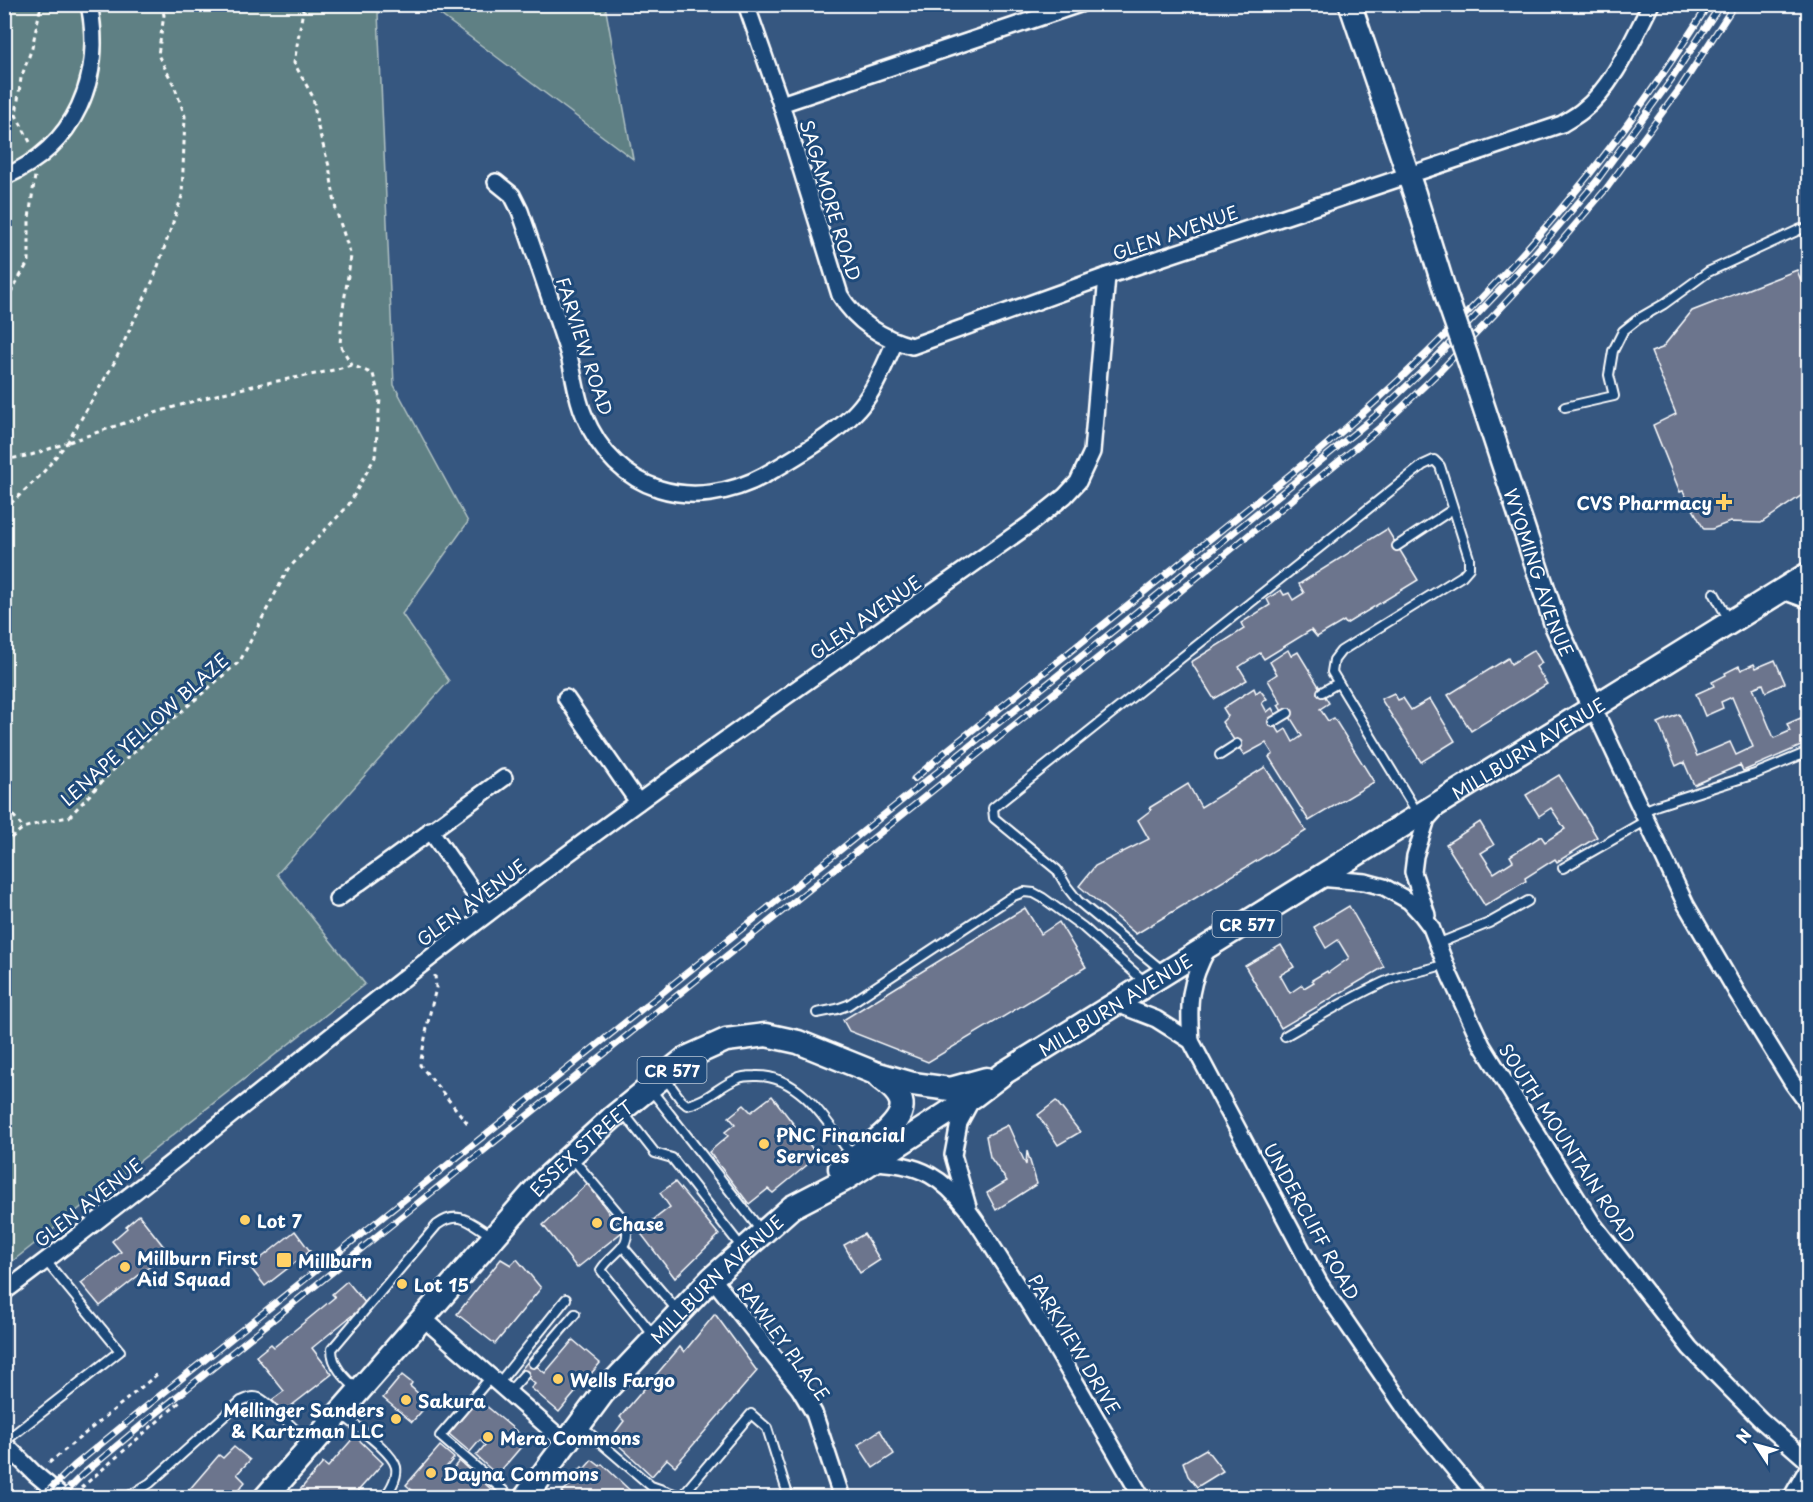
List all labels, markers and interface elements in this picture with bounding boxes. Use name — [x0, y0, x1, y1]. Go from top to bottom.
street label: SAGAMORE ROAD — [794, 116, 868, 284]
street label: GLEN AVENUE — [1109, 198, 1241, 266]
street label: FARVIEW ROAD — [550, 273, 620, 419]
street label: WYOMING AVENUE — [1498, 485, 1582, 661]
place label: CVS Pharmacy — [1577, 489, 1712, 516]
marker: CVS Pharmacy — [1717, 495, 1731, 509]
street label: GLEN AVENUE — [804, 568, 926, 666]
street label: LENAPE YELLOW BLAZE — [54, 646, 234, 812]
street label: MILLBURN AVENUE — [1446, 690, 1610, 806]
street label: GLEN AVENUE — [411, 852, 531, 952]
road number: CR 577 — [1212, 911, 1282, 937]
street label: MILLBURN AVENUE — [1033, 946, 1197, 1062]
street label: SOUTH MOUNTAIN ROAD — [1493, 1038, 1643, 1248]
road number: CR 577 — [638, 1057, 706, 1083]
street label: ESSEX STREET — [522, 1093, 639, 1202]
place label: PNC Financial Services — [776, 1121, 905, 1169]
marker: PNC Financial Services — [757, 1137, 771, 1151]
street label: UNDERCLIFF ROAD — [1258, 1137, 1366, 1305]
street label: GLEN AVENUE — [28, 1151, 148, 1253]
place label: Lot 7 — [257, 1207, 303, 1234]
street label: MILLBURN AVENUE — [643, 1208, 789, 1349]
place label: Chase — [609, 1210, 664, 1237]
marker: Lot 7 — [238, 1213, 252, 1227]
marker: Chase — [590, 1216, 604, 1230]
place label: Millburn First Aid Squad — [137, 1244, 259, 1292]
place label: Millburn — [298, 1247, 372, 1274]
marker: Millburn — [275, 1251, 293, 1269]
marker: Millburn First Aid Squad — [118, 1260, 132, 1274]
street label: PARKVIEW DRIVE — [1022, 1269, 1128, 1419]
place label: Lot 15 — [414, 1271, 469, 1298]
street label: RAWLEY PLACE — [732, 1276, 836, 1406]
marker: Lot 15 — [395, 1277, 409, 1291]
place label: Wells Fargo — [570, 1366, 675, 1393]
marker: Wells Fargo — [551, 1372, 565, 1386]
place label: Sakura — [418, 1387, 486, 1414]
marker: Sakura — [399, 1393, 413, 1407]
place label: Mellinger Sanders & Kartzman LLC — [223, 1396, 384, 1444]
marker: Mellinger Sanders & Kartzman LLC — [389, 1412, 403, 1426]
north arrow — [1726, 1415, 1786, 1475]
text: N — [1730, 1423, 1756, 1448]
place label: Mera Commons — [500, 1424, 641, 1451]
marker: Mera Commons — [481, 1430, 495, 1444]
place label: Dayna Commons — [443, 1460, 599, 1487]
marker: Dayna Commons — [424, 1466, 438, 1480]

